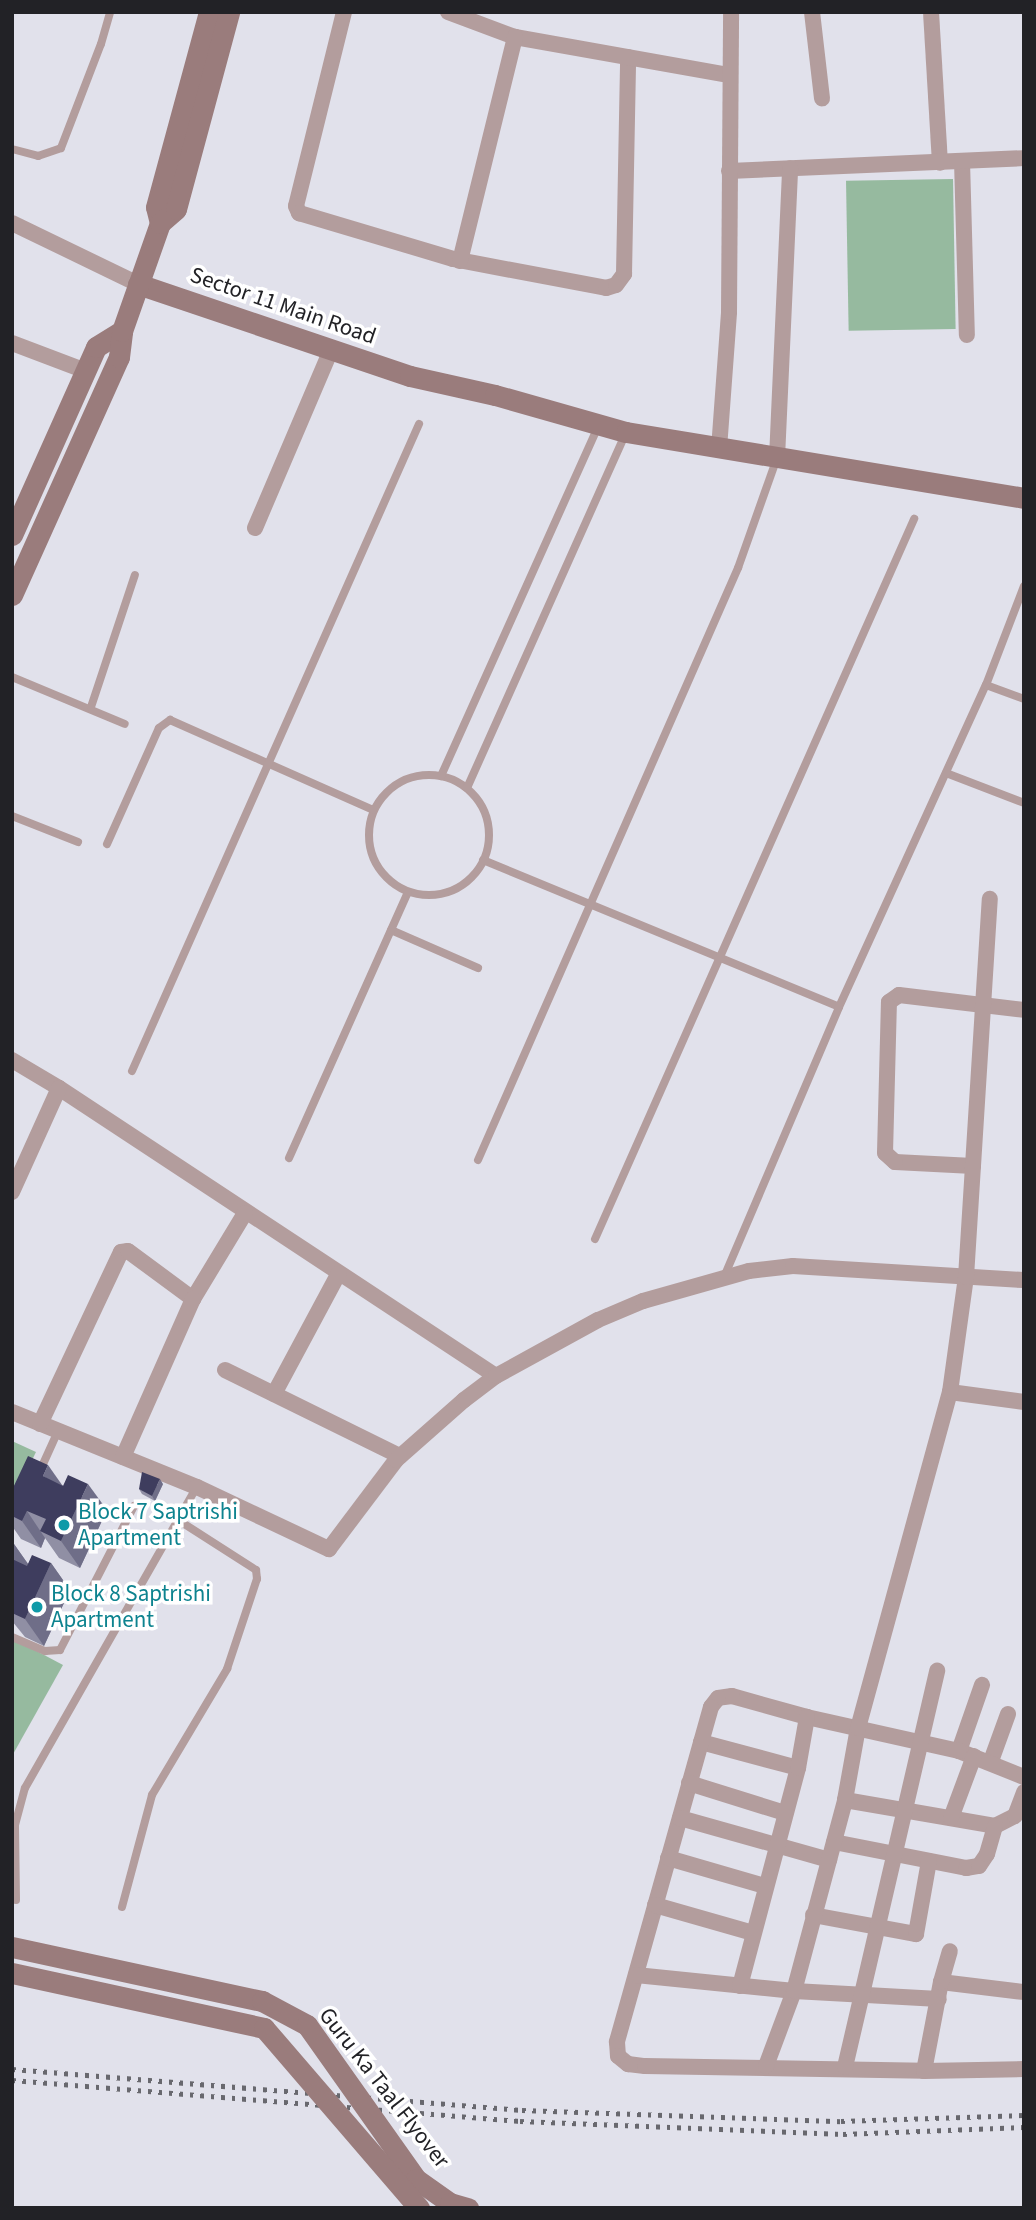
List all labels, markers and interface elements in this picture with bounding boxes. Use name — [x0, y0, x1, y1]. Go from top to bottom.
street label: Sector 11 Main Road — [187, 261, 379, 351]
place label: Block 7 Saptrishi Apartment — [78, 1498, 238, 1552]
marker: Block 7 Saptrishi Apartment — [56, 1517, 72, 1533]
place label: Block 8 Saptrishi Apartment — [51, 1580, 211, 1634]
marker: Block 8 Saptrishi Apartment — [29, 1599, 45, 1615]
street label: Guru Ka Taal Flyover — [313, 2002, 455, 2174]

